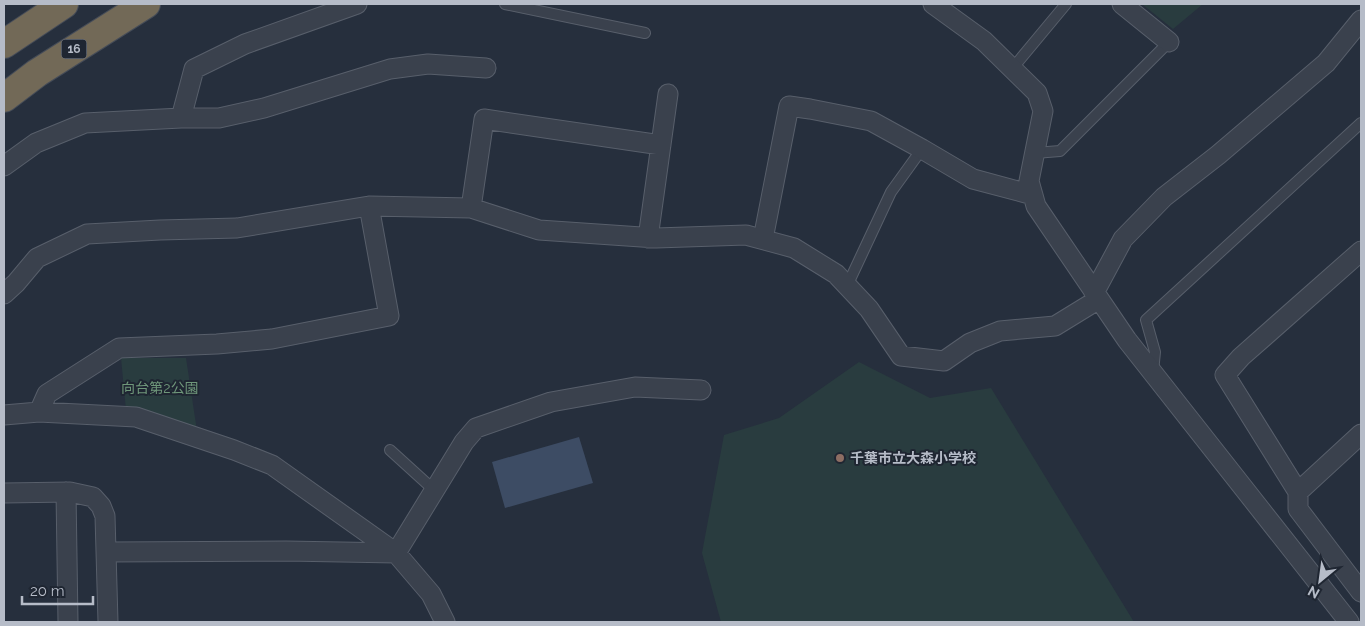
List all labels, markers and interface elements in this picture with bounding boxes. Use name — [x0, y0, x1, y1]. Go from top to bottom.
road number: 16 — [62, 40, 86, 59]
park label: 向台第2公園 — [121, 380, 199, 396]
place label: 千葉市立大森小学校 — [850, 450, 976, 466]
marker: 千葉市立大森小学校 — [834, 452, 846, 464]
north arrow — [1295, 556, 1345, 606]
scale bar — [22, 574, 94, 606]
text: 20 m — [30, 582, 65, 600]
text: N — [1305, 583, 1322, 602]

